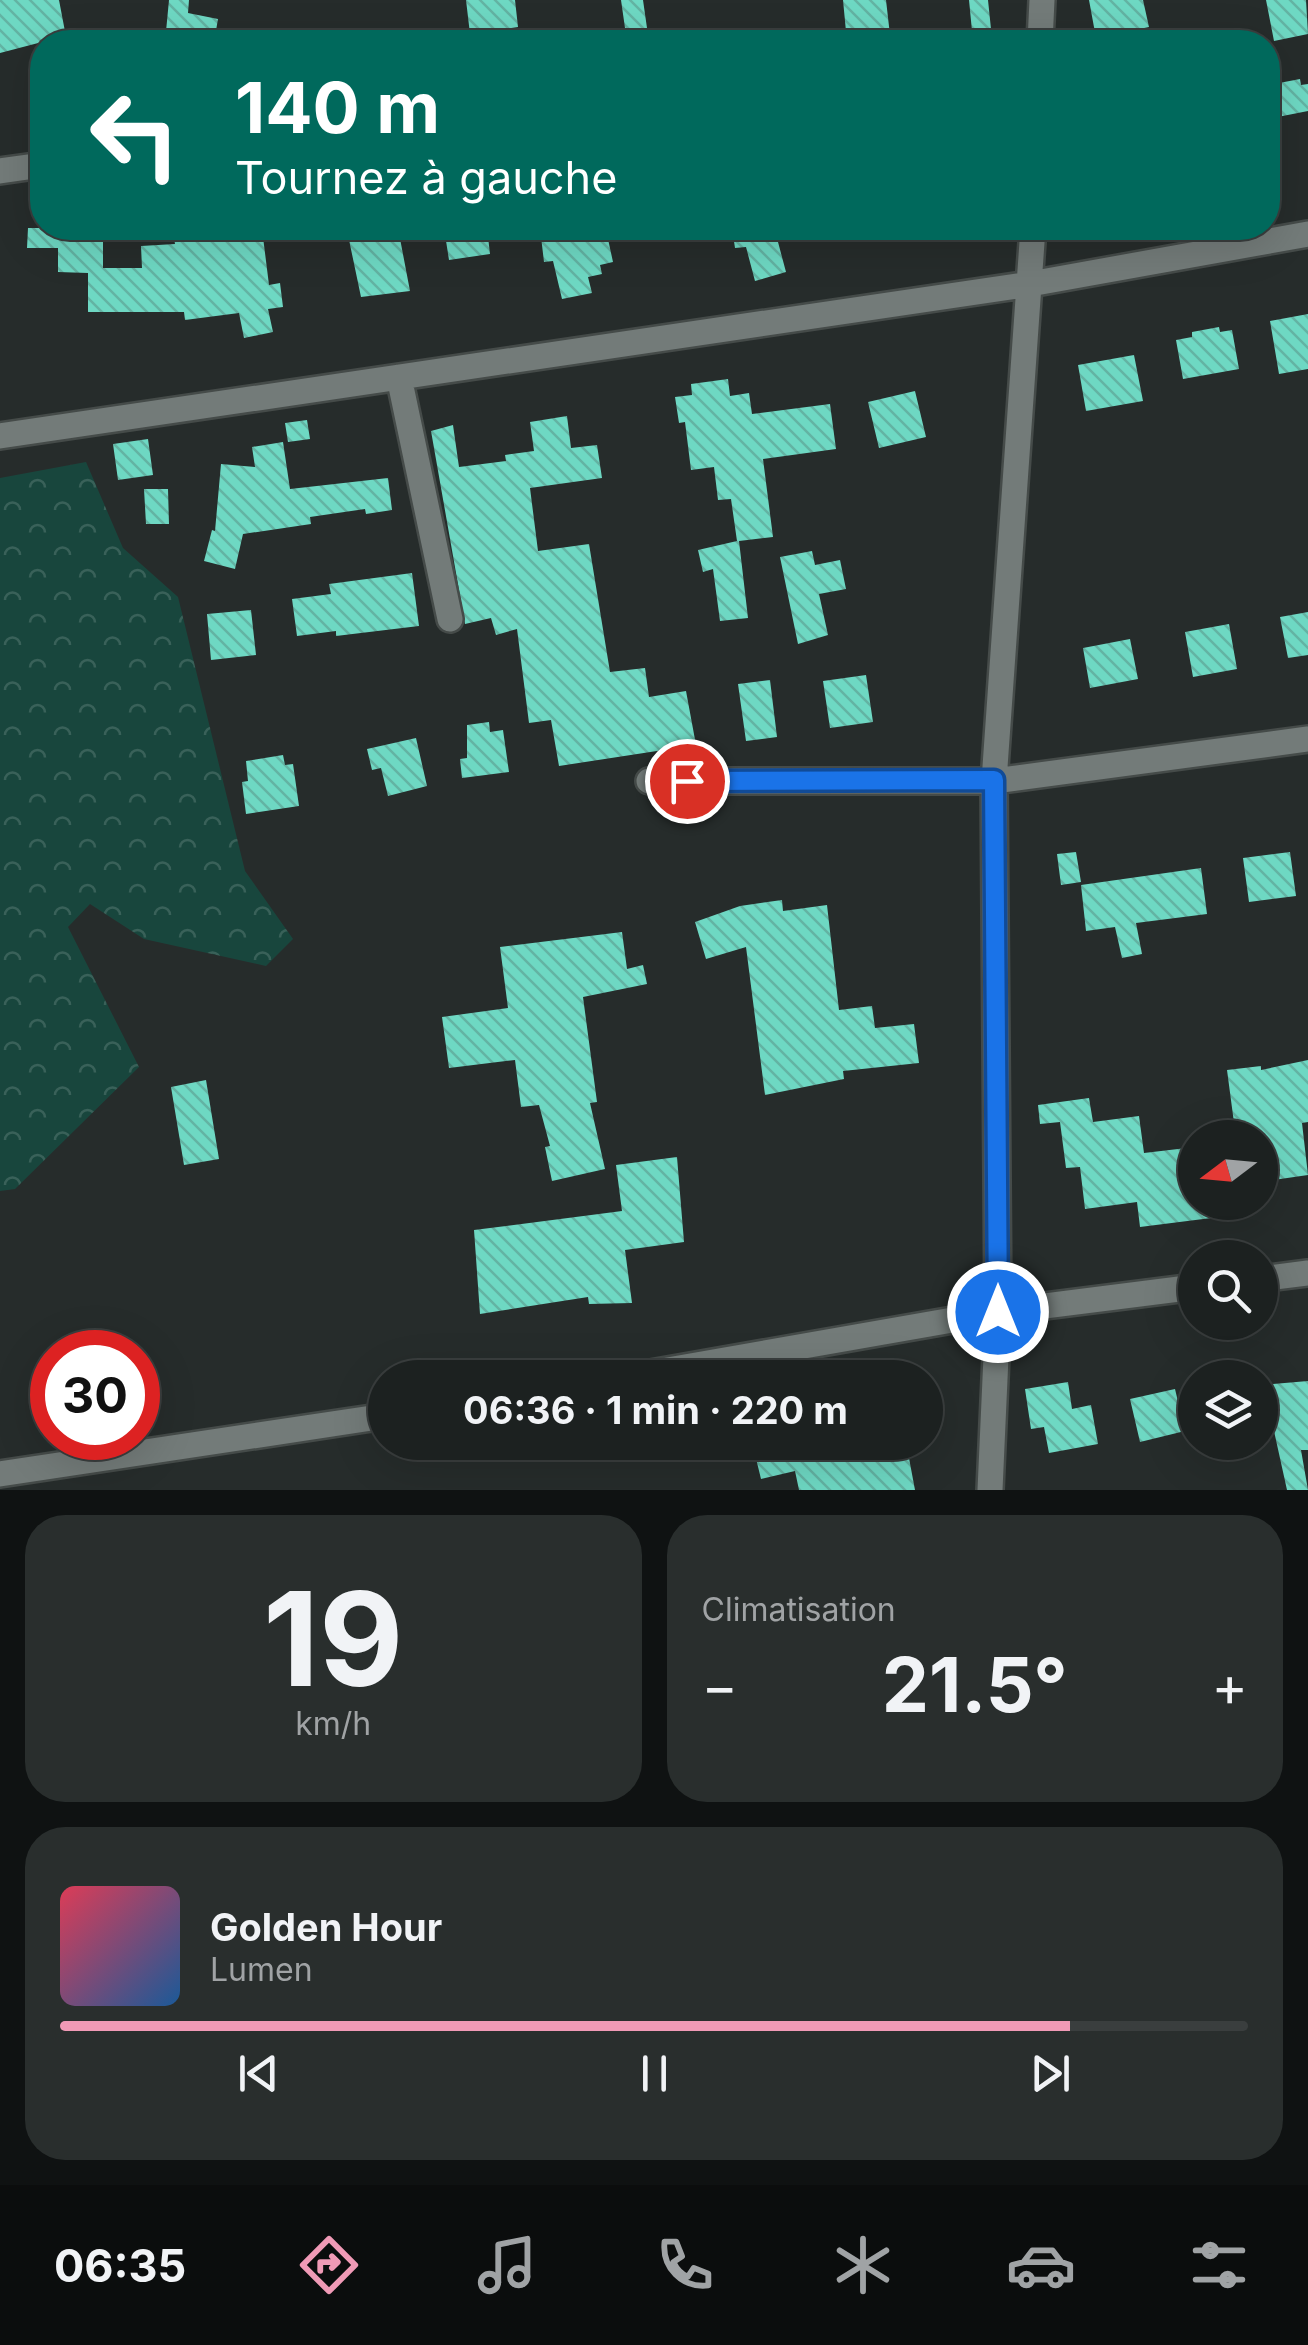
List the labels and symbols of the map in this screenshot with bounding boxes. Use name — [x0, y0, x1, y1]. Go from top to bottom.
pin — [645, 739, 730, 824]
north arrow — [1178, 1120, 1278, 1220]
position arrow — [946, 1260, 1050, 1364]
speed limit sign: 30 — [30, 1330, 160, 1460]

